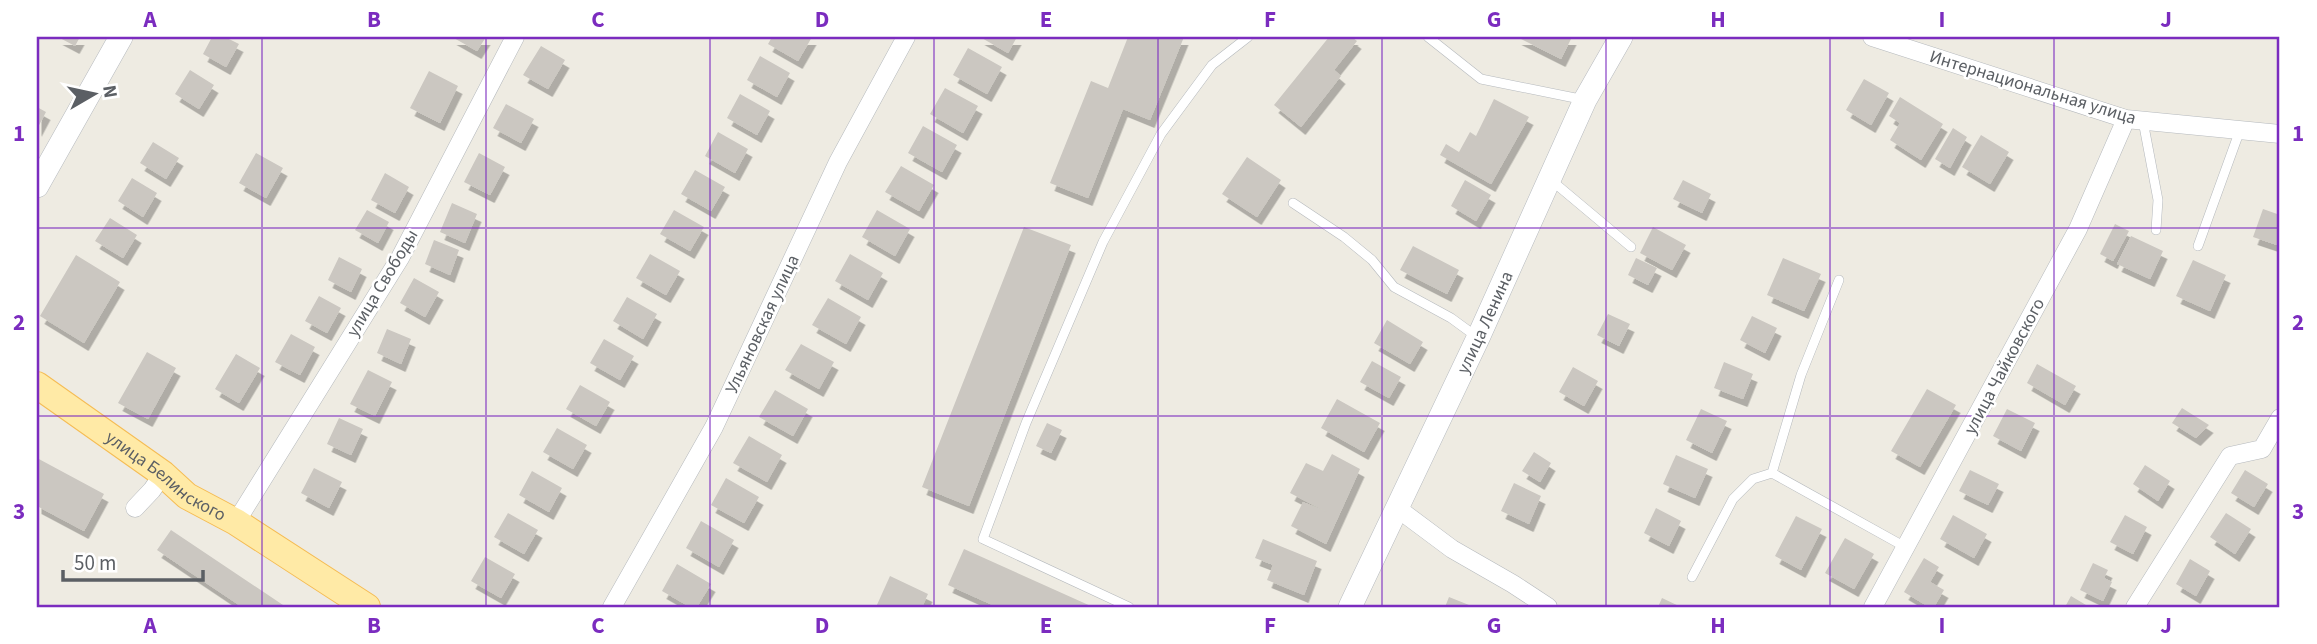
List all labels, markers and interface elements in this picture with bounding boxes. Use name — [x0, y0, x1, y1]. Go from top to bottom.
text: A — [142, 3, 157, 36]
text: B — [367, 3, 381, 36]
text: C — [591, 3, 605, 36]
text: D — [815, 3, 829, 36]
text: E — [1040, 3, 1052, 36]
text: F — [1264, 3, 1276, 36]
text: G — [1487, 3, 1501, 36]
text: H — [1710, 3, 1726, 36]
text: I — [1939, 3, 1945, 36]
text: J — [2160, 3, 2172, 36]
street label: Интернациональная улица — [1926, 44, 2139, 131]
north arrow — [60, 60, 130, 130]
text: N — [95, 83, 124, 100]
text: 1 — [13, 117, 25, 150]
text: 1 — [2292, 117, 2304, 150]
street label: улица Свободы — [340, 225, 424, 342]
street label: Ульяновская улица — [719, 251, 806, 398]
street label: улица Ленина — [1451, 267, 1520, 378]
street label: улица Чайковского — [1958, 294, 2051, 439]
text: 2 — [13, 306, 25, 339]
text: 2 — [2292, 306, 2304, 339]
street label: улица Белинского — [100, 425, 230, 528]
text: 3 — [13, 495, 25, 528]
text: 3 — [2292, 495, 2304, 528]
scale bar — [63, 539, 203, 583]
text: 50 m — [74, 548, 116, 578]
text: A — [142, 609, 157, 642]
text: B — [367, 609, 381, 642]
text: C — [591, 609, 605, 642]
text: D — [815, 609, 829, 642]
text: E — [1040, 609, 1052, 642]
text: F — [1264, 609, 1276, 642]
text: G — [1487, 609, 1501, 642]
text: H — [1710, 609, 1726, 642]
text: I — [1939, 609, 1945, 642]
text: J — [2160, 609, 2172, 642]

